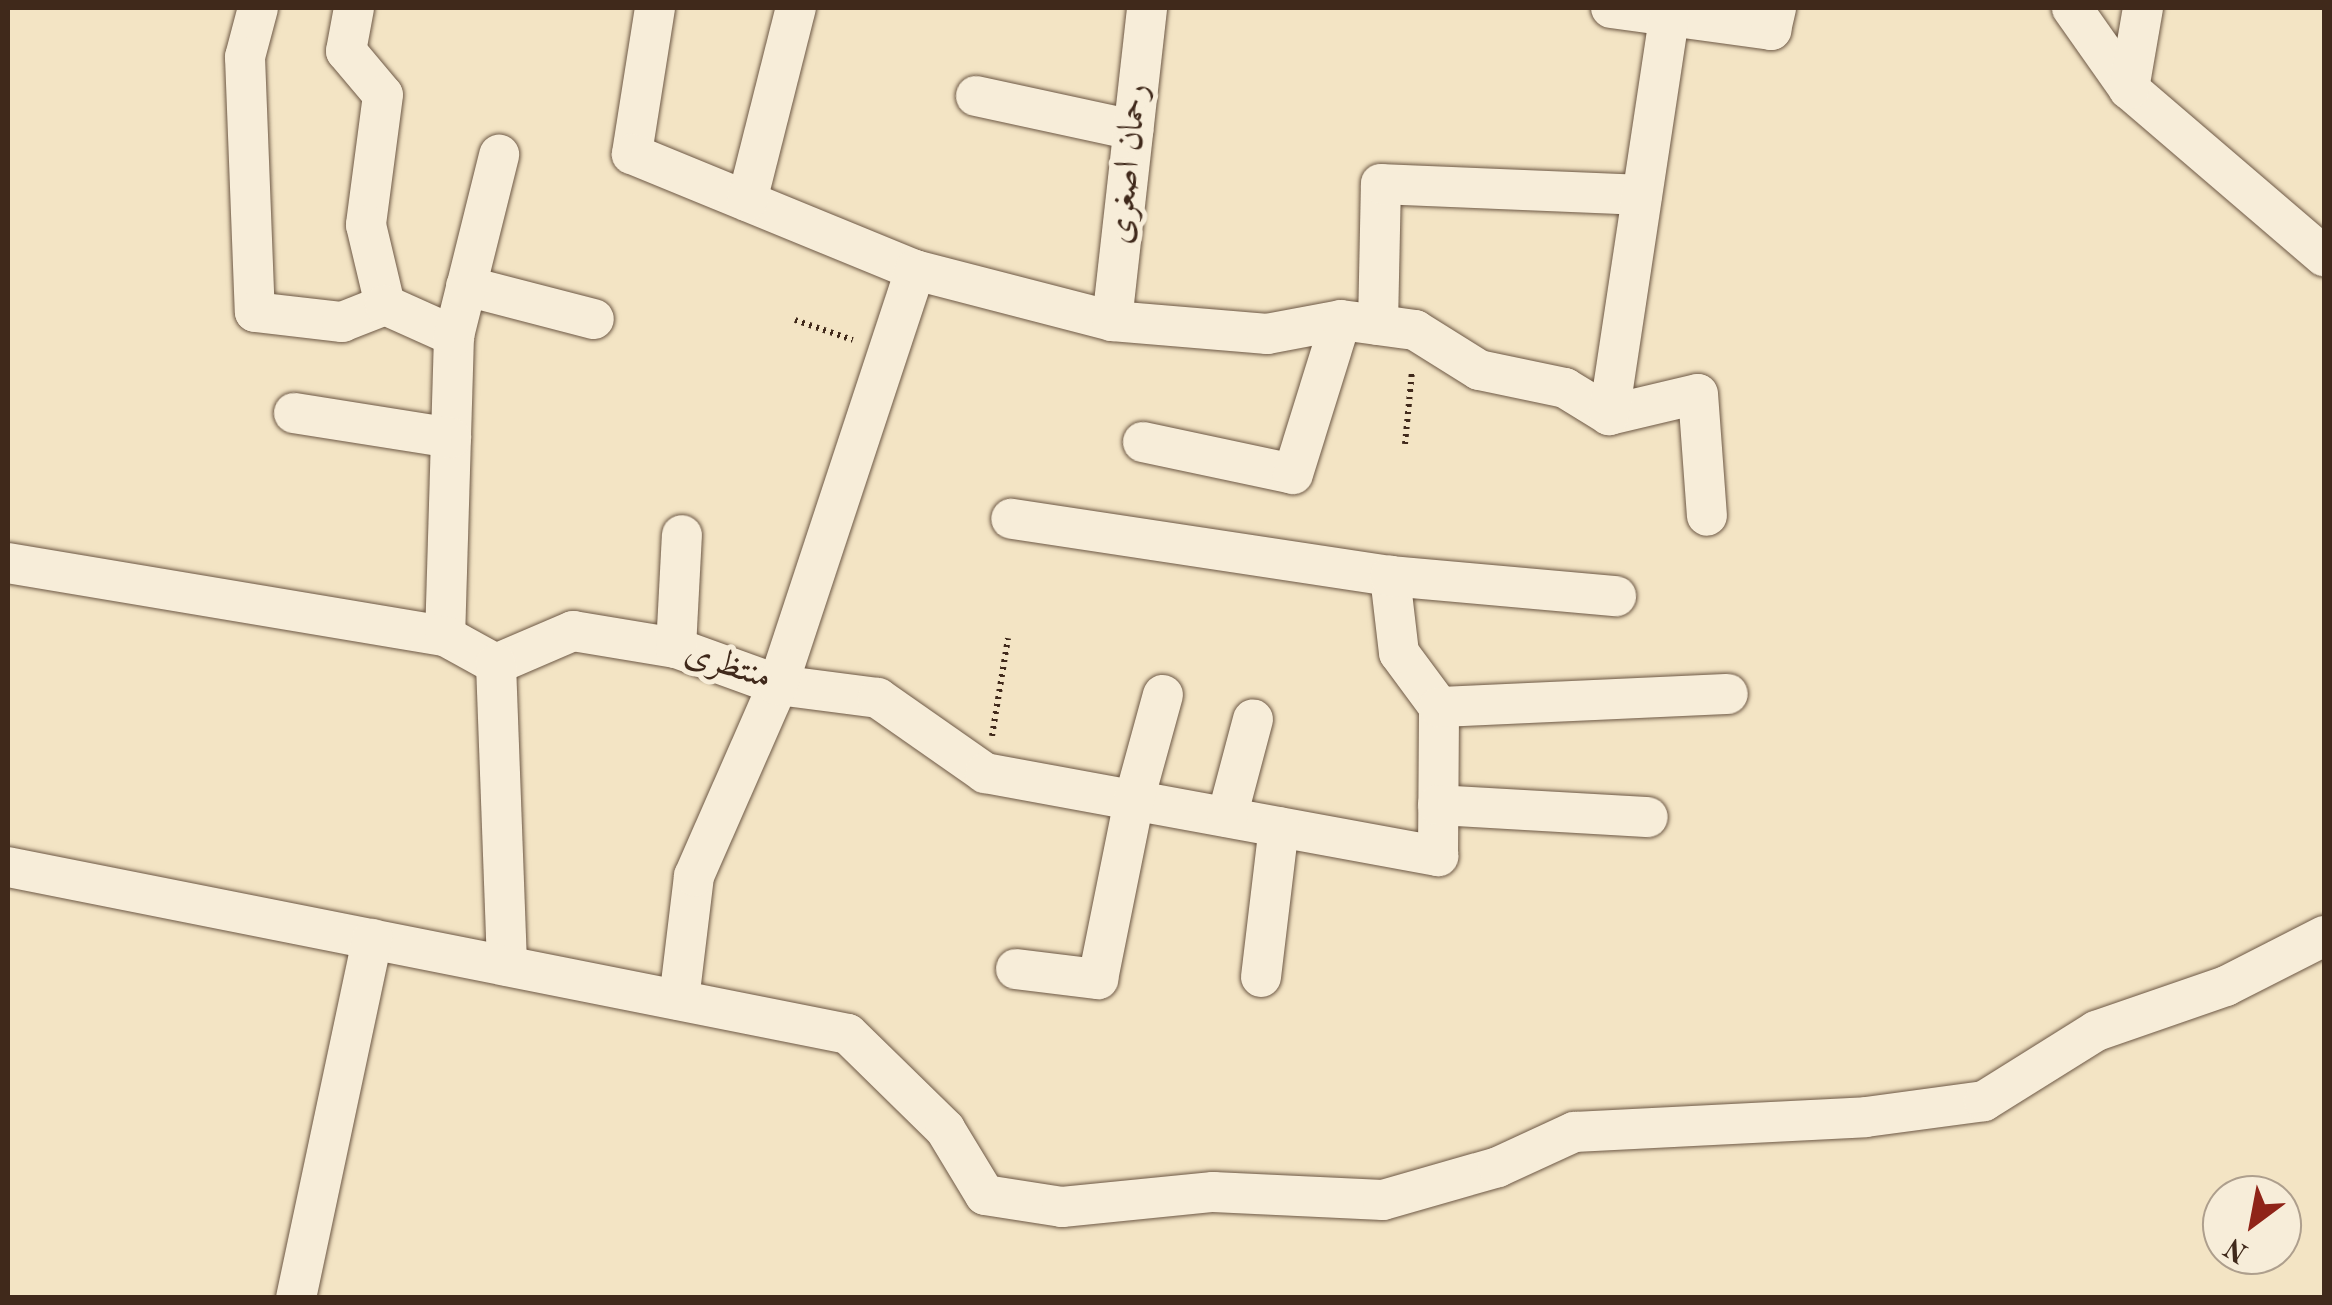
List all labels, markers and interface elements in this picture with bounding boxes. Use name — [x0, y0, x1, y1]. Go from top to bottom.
street label: رحمان اصغری — [1100, 82, 1158, 246]
street label: منتظری — [679, 632, 777, 700]
north arrow — [2202, 1175, 2302, 1275]
text: N — [2221, 1231, 2254, 1266]

